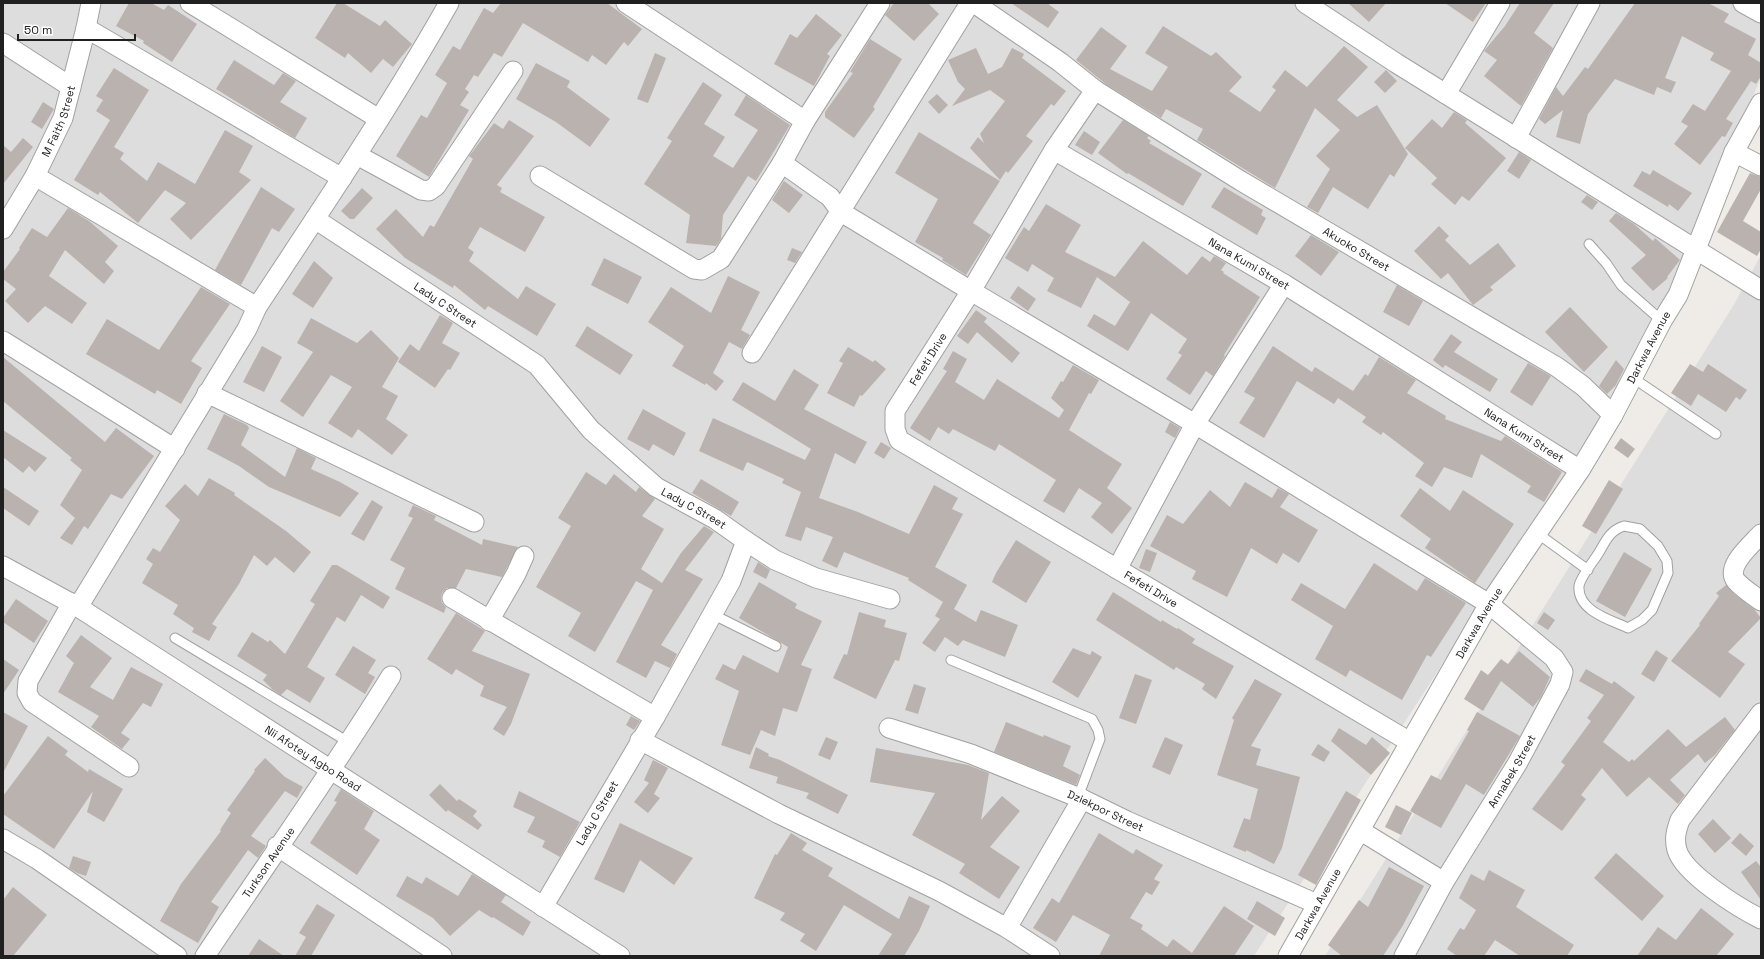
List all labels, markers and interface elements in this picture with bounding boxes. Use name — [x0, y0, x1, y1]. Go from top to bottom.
scale bar — [18, 16, 135, 42]
text: 50 m — [24, 22, 52, 38]
street label: M Faith Street — [38, 84, 78, 159]
street label: Akuoko Street — [1320, 224, 1392, 274]
street label: Nana Kumi Street — [1206, 235, 1292, 293]
street label: Lady C Street — [411, 279, 479, 330]
street label: Darkwa Avenue — [1624, 308, 1674, 386]
street label: Fefeti Drive — [906, 330, 950, 388]
street label: Nana Kumi Street — [1482, 405, 1567, 465]
street label: Lady C Street — [659, 484, 729, 532]
street label: Fefeti Drive — [1122, 568, 1181, 610]
street label: Darkwa Avenue — [1452, 585, 1505, 661]
street label: Nii Afotey Agbo Road — [262, 722, 364, 795]
street label: Annabek Street — [1485, 732, 1539, 810]
street label: Lady C Street — [573, 778, 621, 848]
street label: Dziekpor Street — [1065, 787, 1146, 834]
street label: Turkson Avenue — [239, 824, 298, 901]
street label: Darkwa Avenue — [1292, 866, 1344, 942]

